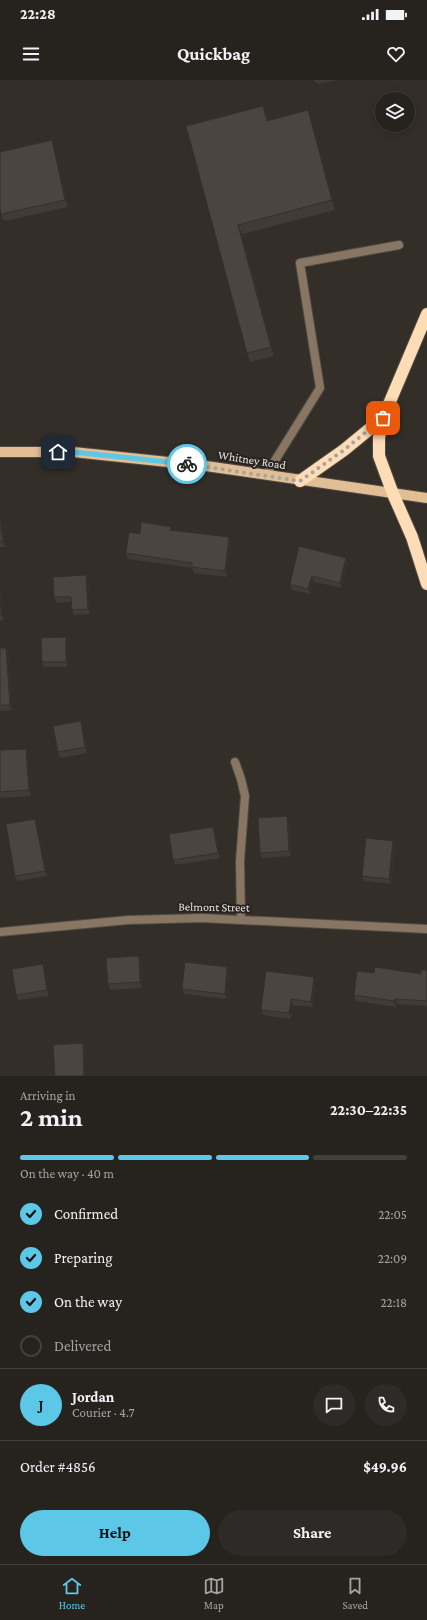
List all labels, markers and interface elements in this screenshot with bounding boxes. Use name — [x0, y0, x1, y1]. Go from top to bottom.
text: 22:28 — [20, 6, 56, 22]
icon: menu — [20, 43, 42, 65]
icon: heart — [385, 43, 407, 65]
text: Quickbag — [177, 44, 250, 64]
map controls — [375, 92, 415, 132]
button: layers — [375, 92, 415, 132]
pin — [366, 401, 400, 435]
icon: bag — [372, 407, 394, 429]
pin — [41, 435, 75, 469]
icon: home — [47, 441, 69, 463]
courier — [167, 444, 207, 484]
street label: Whitney Road — [217, 448, 288, 472]
icon: bike — [176, 453, 198, 475]
street label: Belmont Street — [178, 899, 251, 915]
text: Arriving in — [20, 1088, 76, 1103]
text: 22:30–22:35 — [330, 1102, 407, 1118]
text: 2 min — [20, 1103, 83, 1132]
text: On the way · 40 m — [20, 1166, 114, 1181]
icon: check — [20, 1203, 42, 1225]
text: Confirmed — [54, 1206, 118, 1222]
text: 22:05 — [378, 1207, 407, 1222]
icon: check — [20, 1247, 42, 1269]
text: Preparing — [54, 1250, 113, 1266]
text: 22:09 — [378, 1251, 407, 1266]
icon: check — [20, 1291, 42, 1313]
text: On the way — [54, 1294, 122, 1310]
text: 22:18 — [380, 1295, 407, 1310]
text: Delivered — [54, 1338, 111, 1354]
button: chat — [313, 1384, 355, 1426]
button: phone — [365, 1384, 407, 1426]
text: Jordan — [72, 1389, 114, 1405]
text: J — [38, 1397, 44, 1413]
text: Courier · 4.7 — [72, 1405, 135, 1420]
text: Order #4856 — [20, 1459, 96, 1475]
text: $49.96 — [363, 1459, 407, 1475]
button: Help — [20, 1510, 210, 1556]
button: Share — [218, 1510, 407, 1556]
tab: Home — [59, 1575, 85, 1611]
tab: Map — [203, 1575, 225, 1611]
tab: Saved — [342, 1575, 368, 1611]

